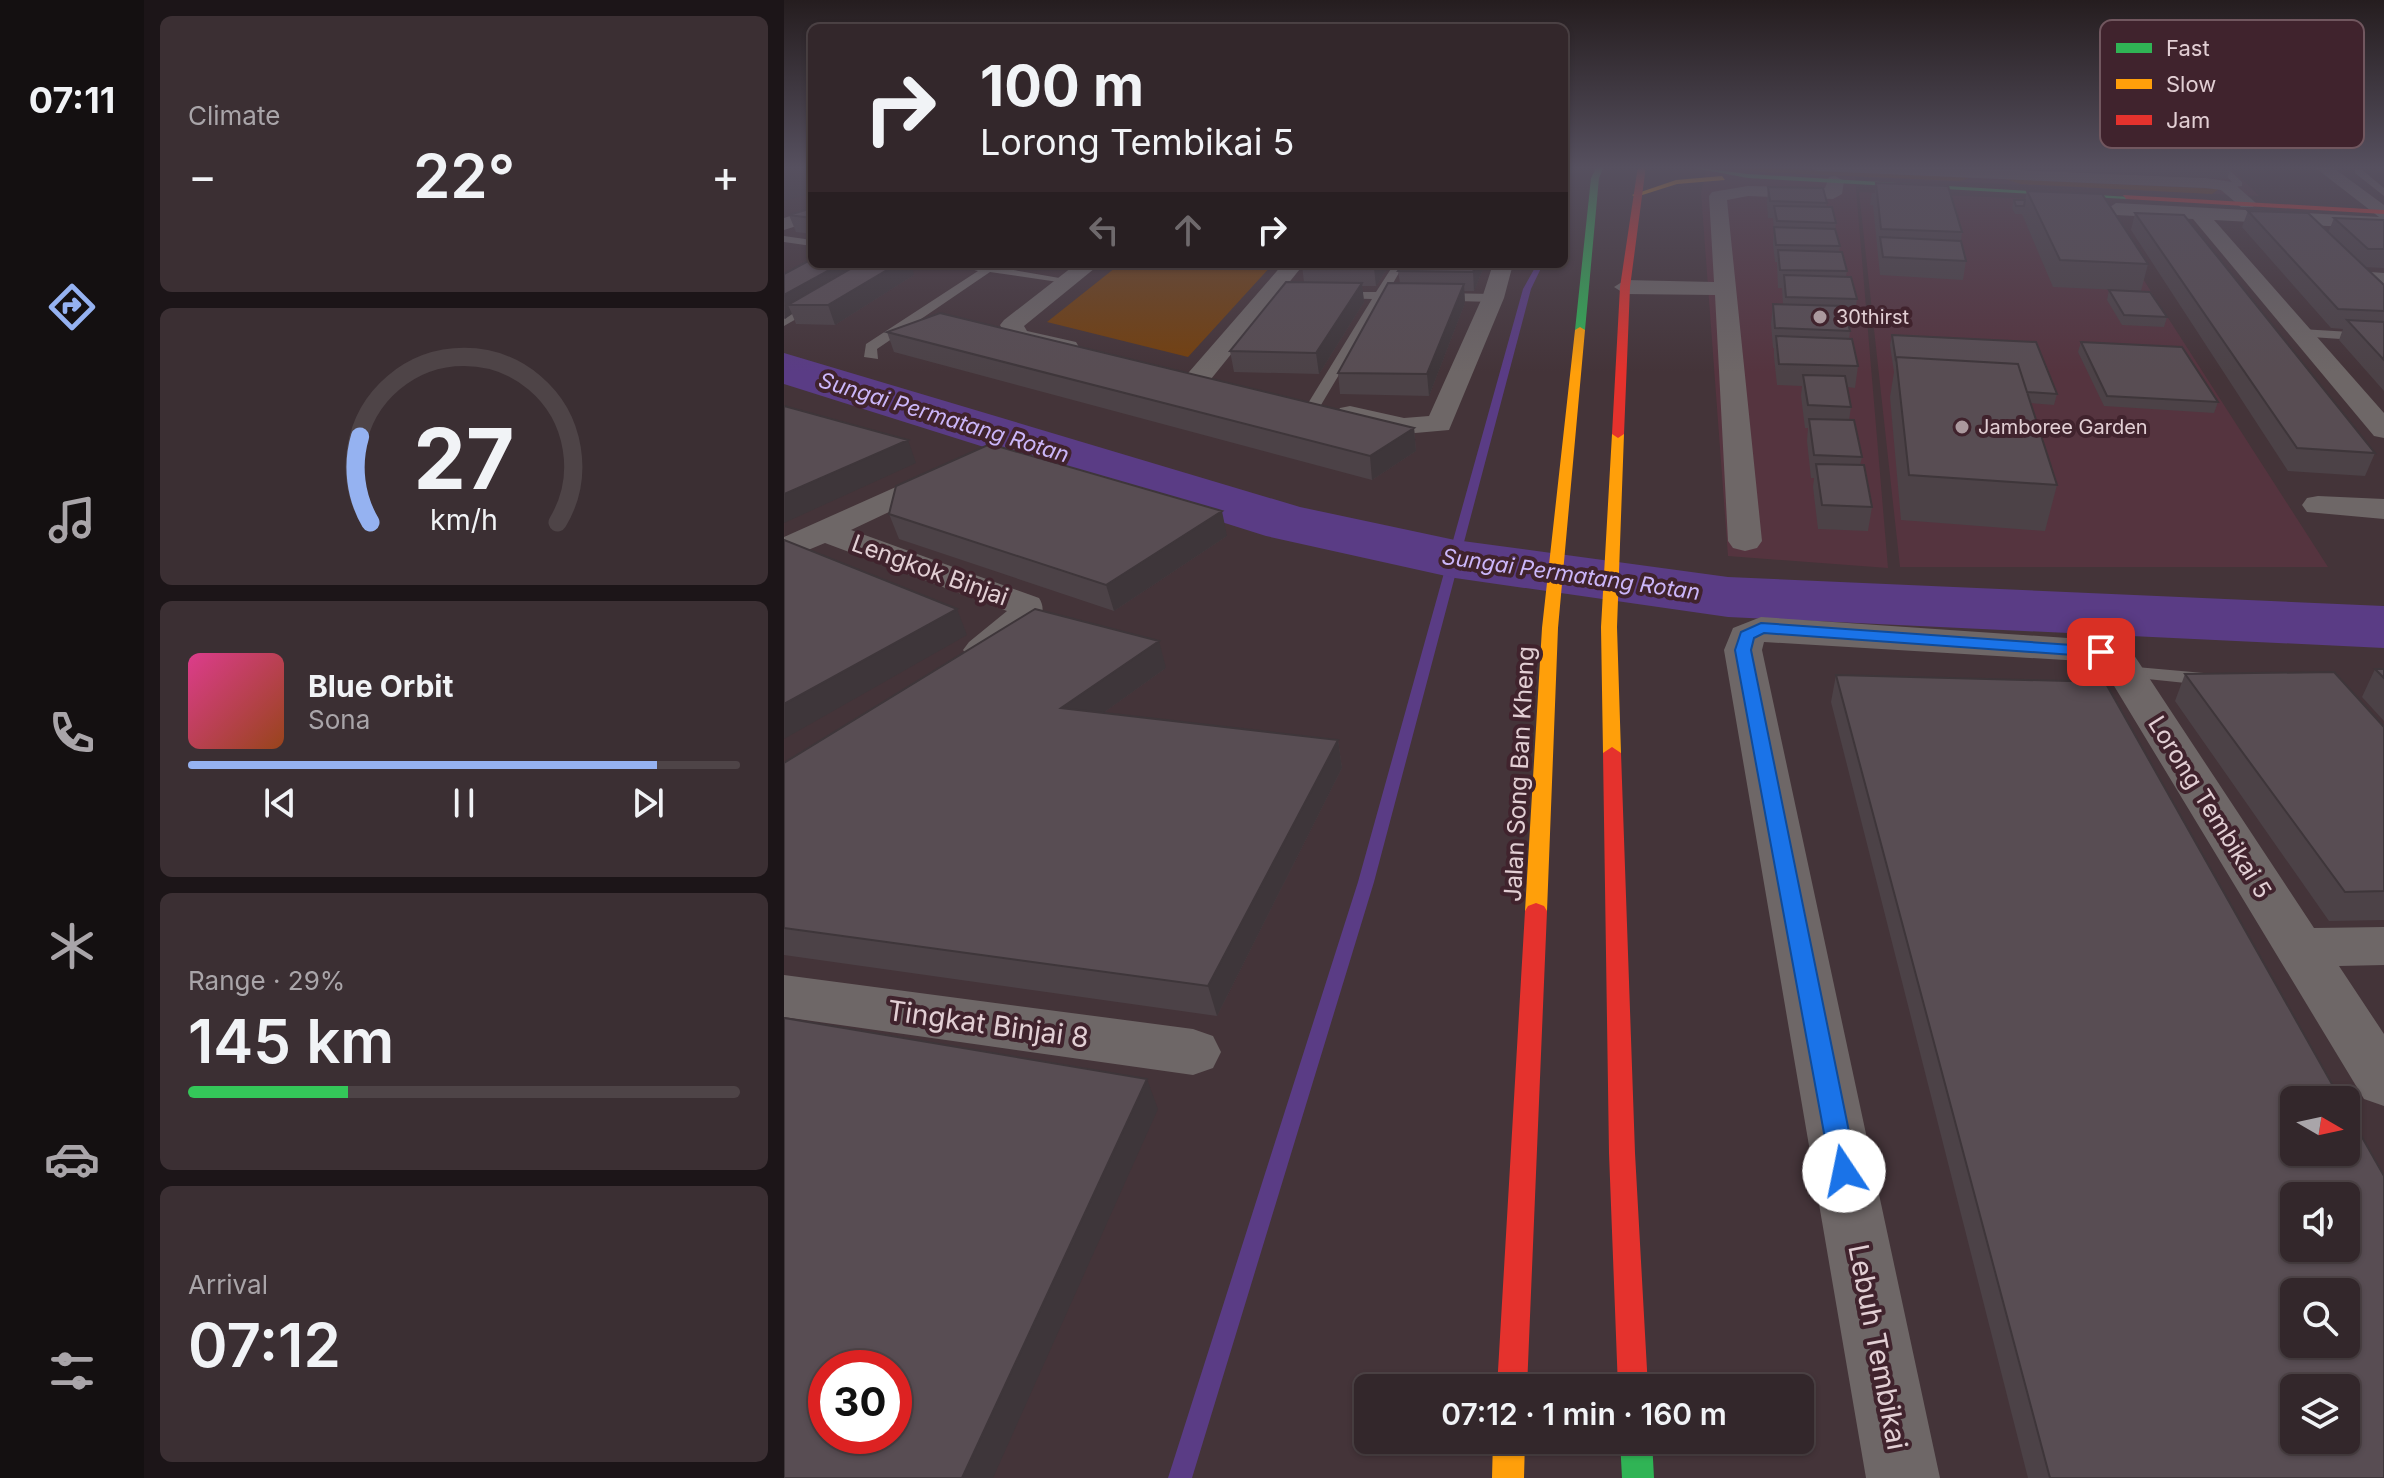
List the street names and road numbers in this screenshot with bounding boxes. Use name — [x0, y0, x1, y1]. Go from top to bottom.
street label: Lengkok Binjai — [848, 528, 1012, 612]
street label: Jalan Song Ban Kheng — [1498, 645, 1540, 903]
street label: Lorong Tembikai 5 — [2142, 710, 2278, 904]
street label: Tingkat Binjai 8 — [885, 993, 1091, 1055]
street label: Lebuh Tembikai — [1841, 1241, 1915, 1453]

